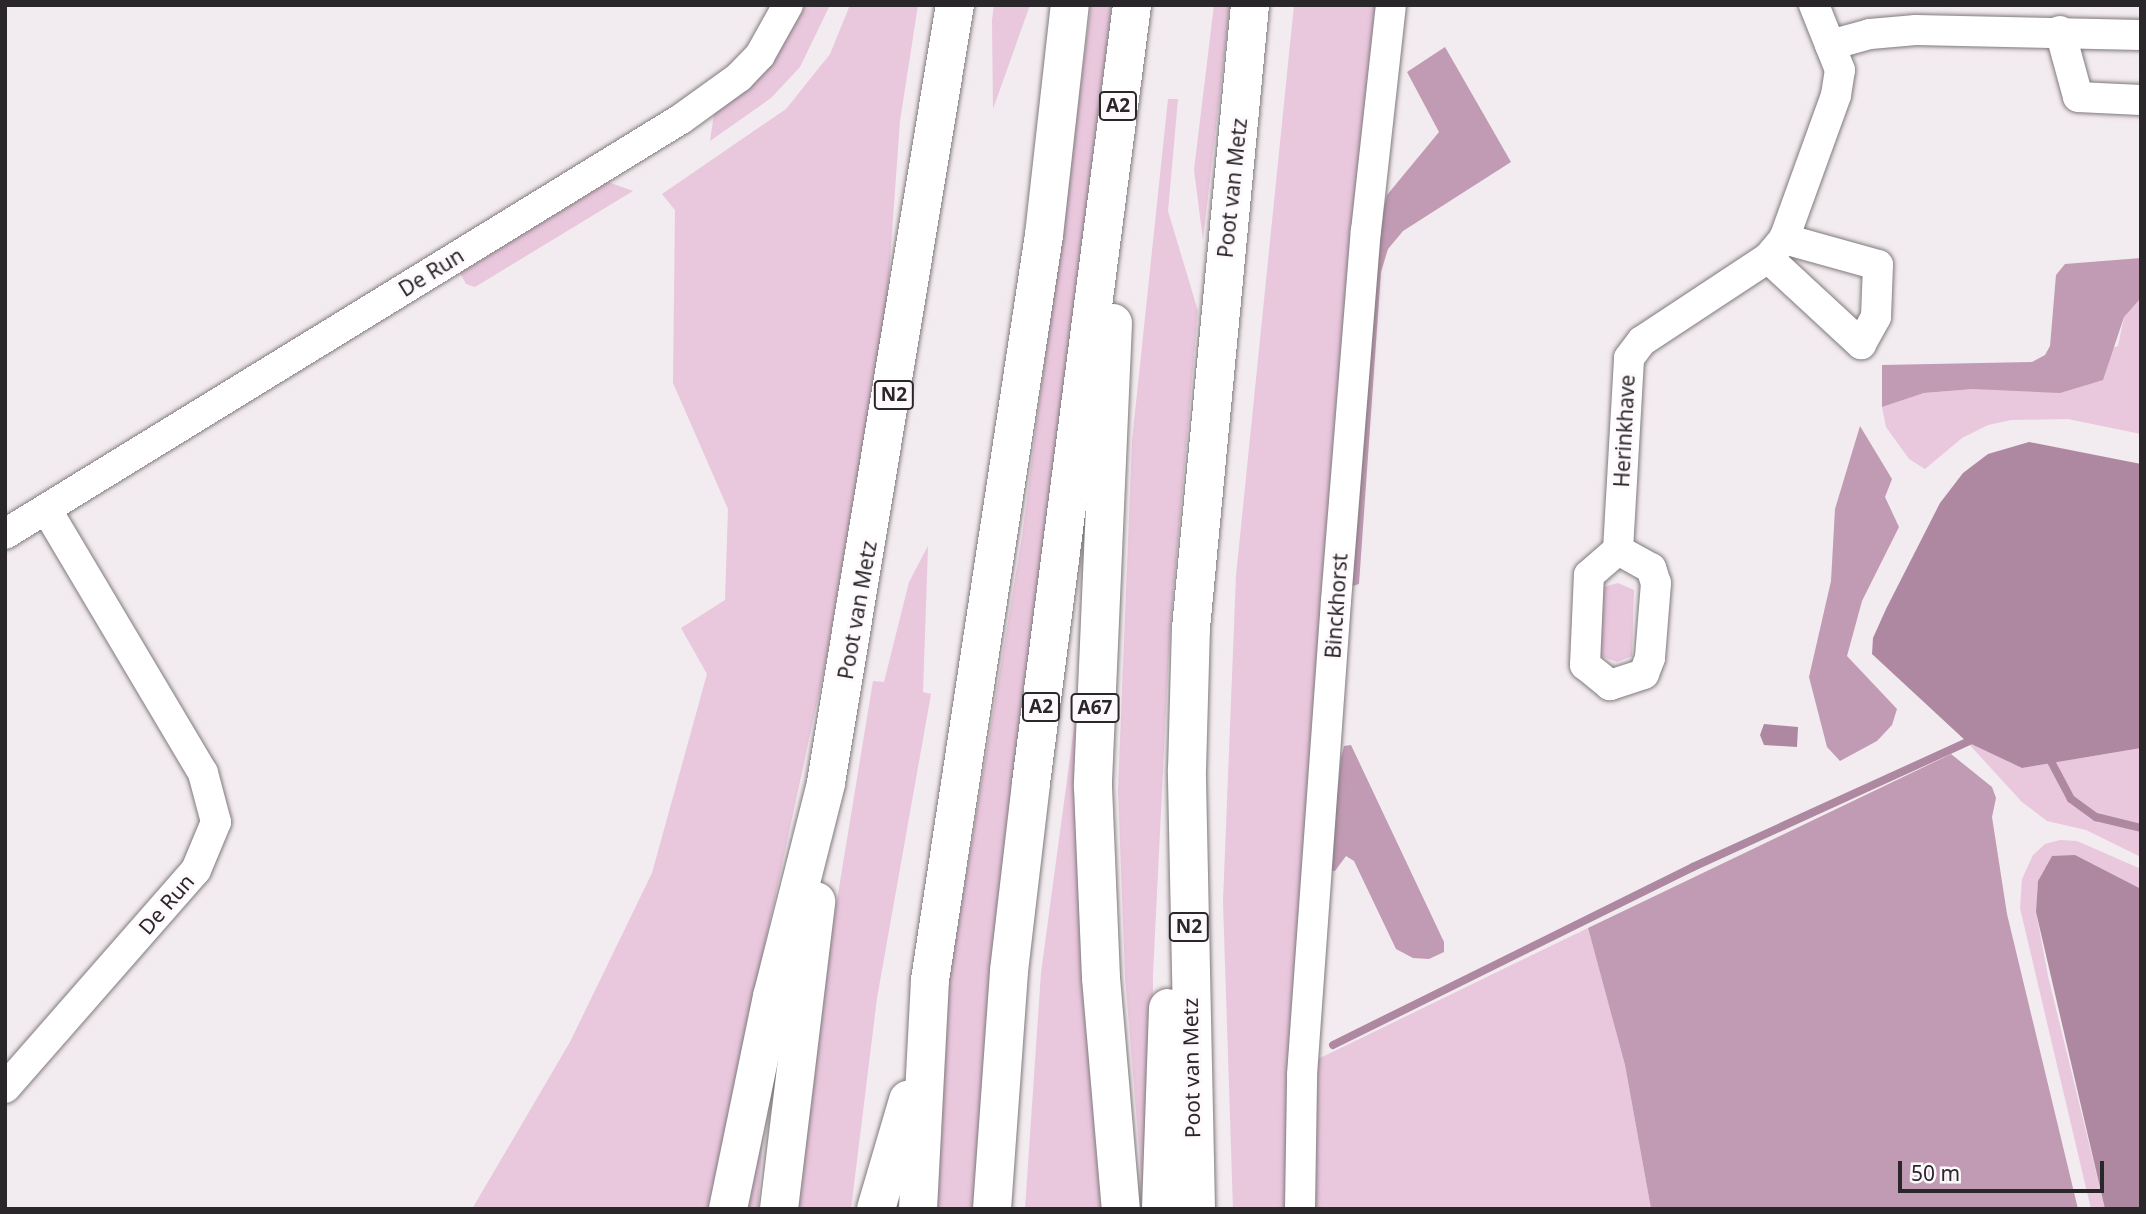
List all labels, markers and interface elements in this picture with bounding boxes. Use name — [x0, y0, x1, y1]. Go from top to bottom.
road number: A2 — [1099, 90, 1137, 122]
street label: Poot van Metz — [1212, 117, 1252, 259]
street label: De Run — [394, 242, 468, 302]
street label: Herinkhave — [1608, 374, 1640, 488]
road number: N2 — [873, 380, 915, 410]
street label: Poot van Metz — [832, 539, 882, 681]
street label: Binckhorst — [1320, 553, 1352, 659]
road number: A2 — [1022, 692, 1060, 722]
road number: A67 — [1070, 692, 1120, 723]
street label: De Run — [133, 869, 199, 939]
road number: N2 — [1168, 911, 1210, 942]
street label: Poot van Metz — [1177, 998, 1205, 1138]
scale bar — [1901, 1148, 2108, 1192]
text: 50 m — [1911, 1159, 1960, 1187]

